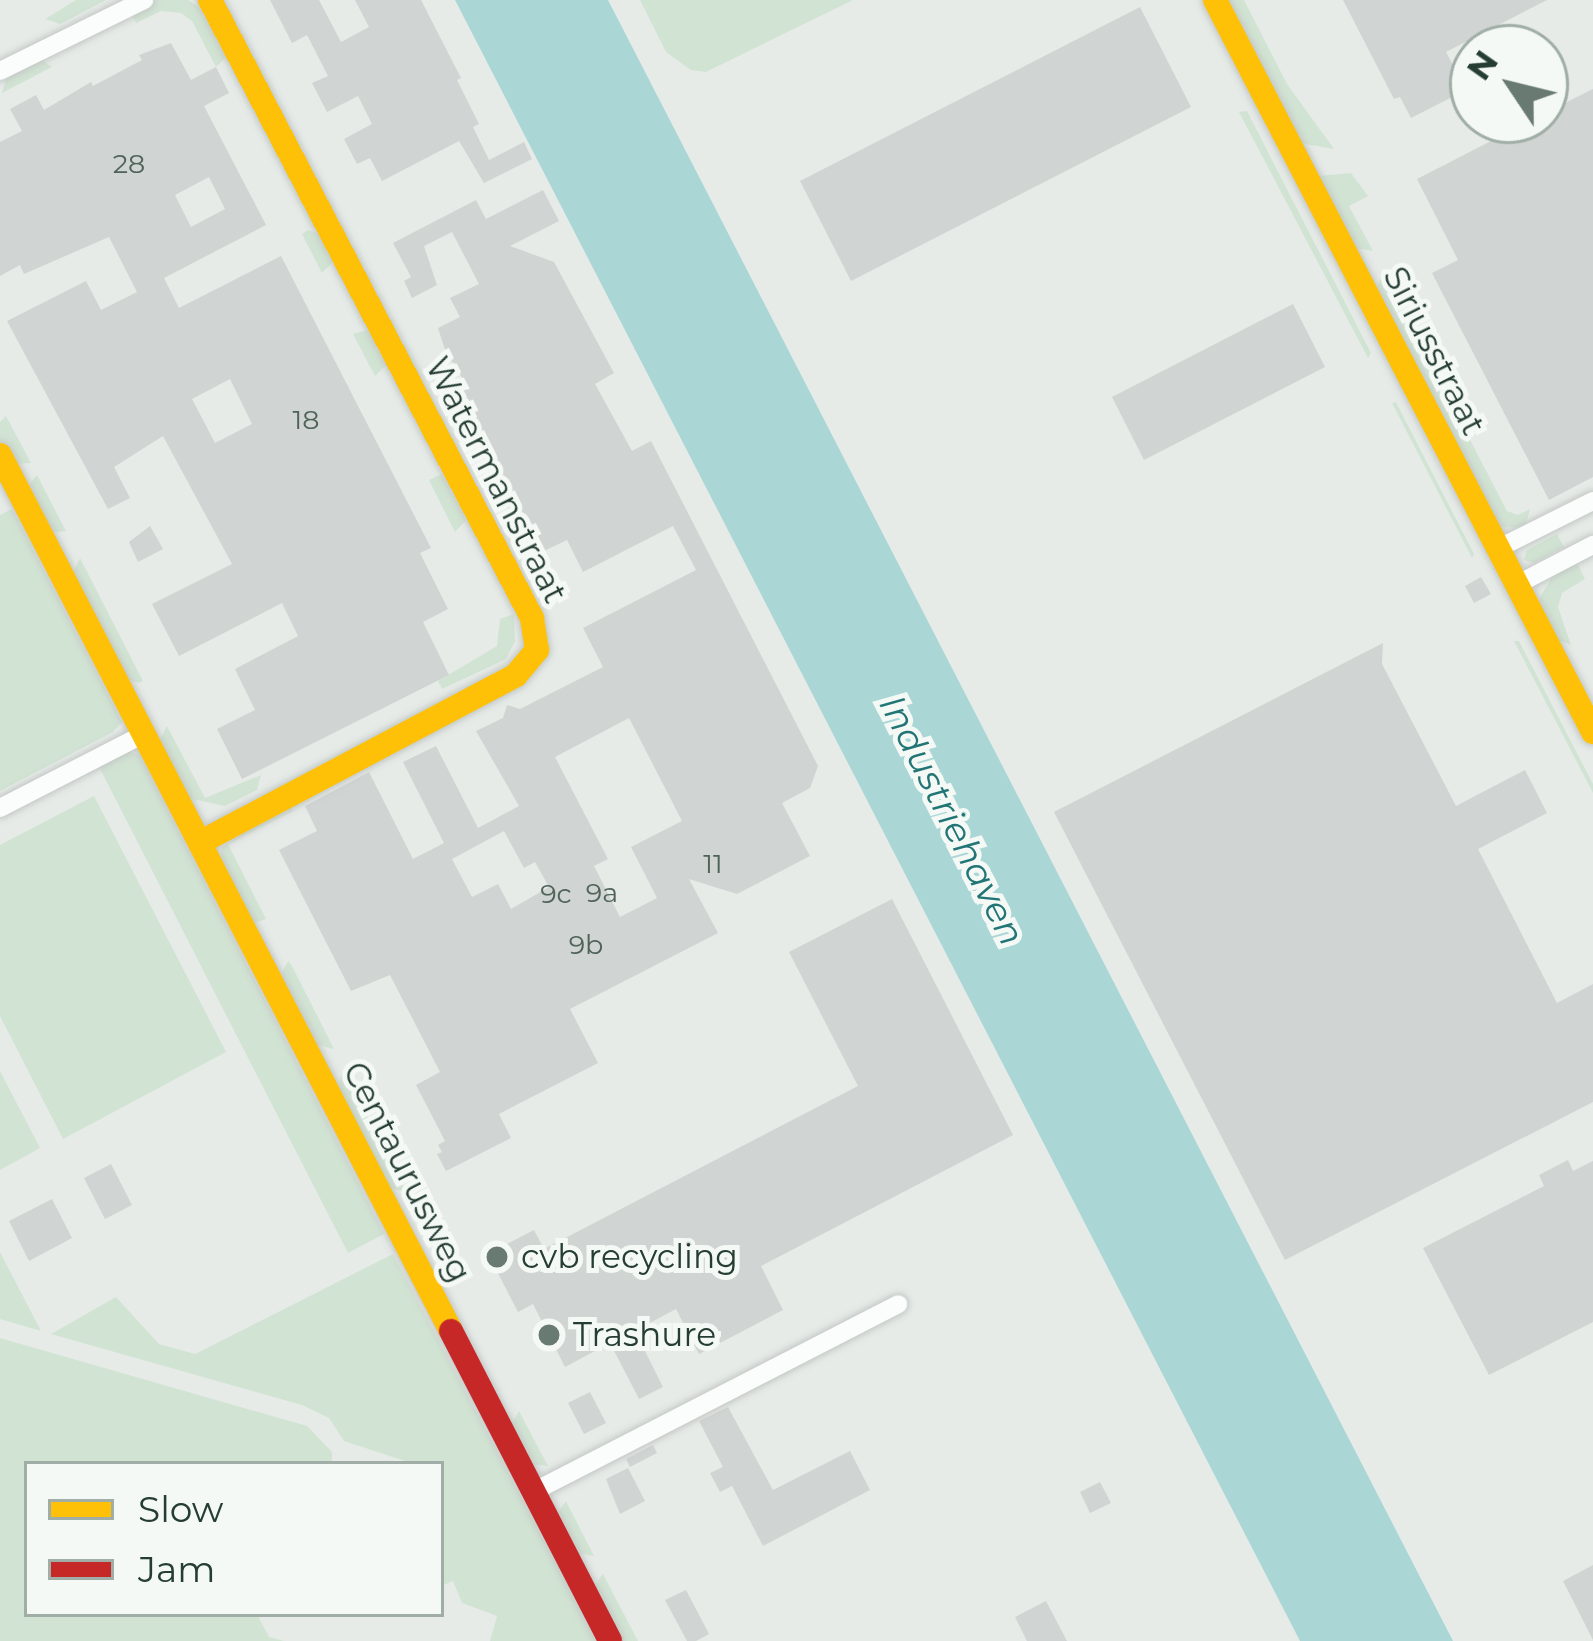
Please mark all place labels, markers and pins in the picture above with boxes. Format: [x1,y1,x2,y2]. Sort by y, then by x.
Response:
place label: cvb recycling [521,1237,738,1277]
marker: cvb recycling [484,1244,510,1270]
place label: Trashure [573,1315,716,1355]
marker: Trashure [536,1322,562,1348]

